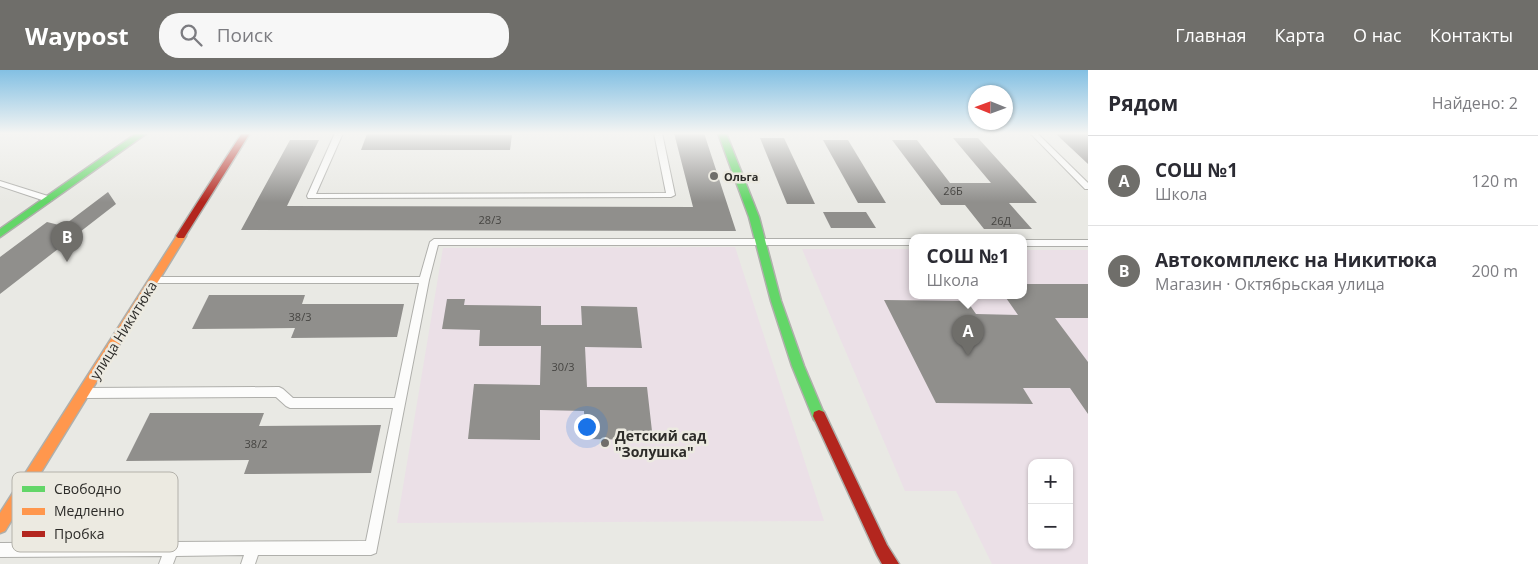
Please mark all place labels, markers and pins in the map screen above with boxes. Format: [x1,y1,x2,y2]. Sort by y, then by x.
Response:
place label: Ольга [724,169,759,184]
marker: Ольга [708,170,720,182]
pin: B [51,221,83,262]
pin: A [952,315,984,356]
place label: Детский сад "Золушка" [615,426,707,461]
marker: Детский сад "Золушка" [599,437,611,449]

